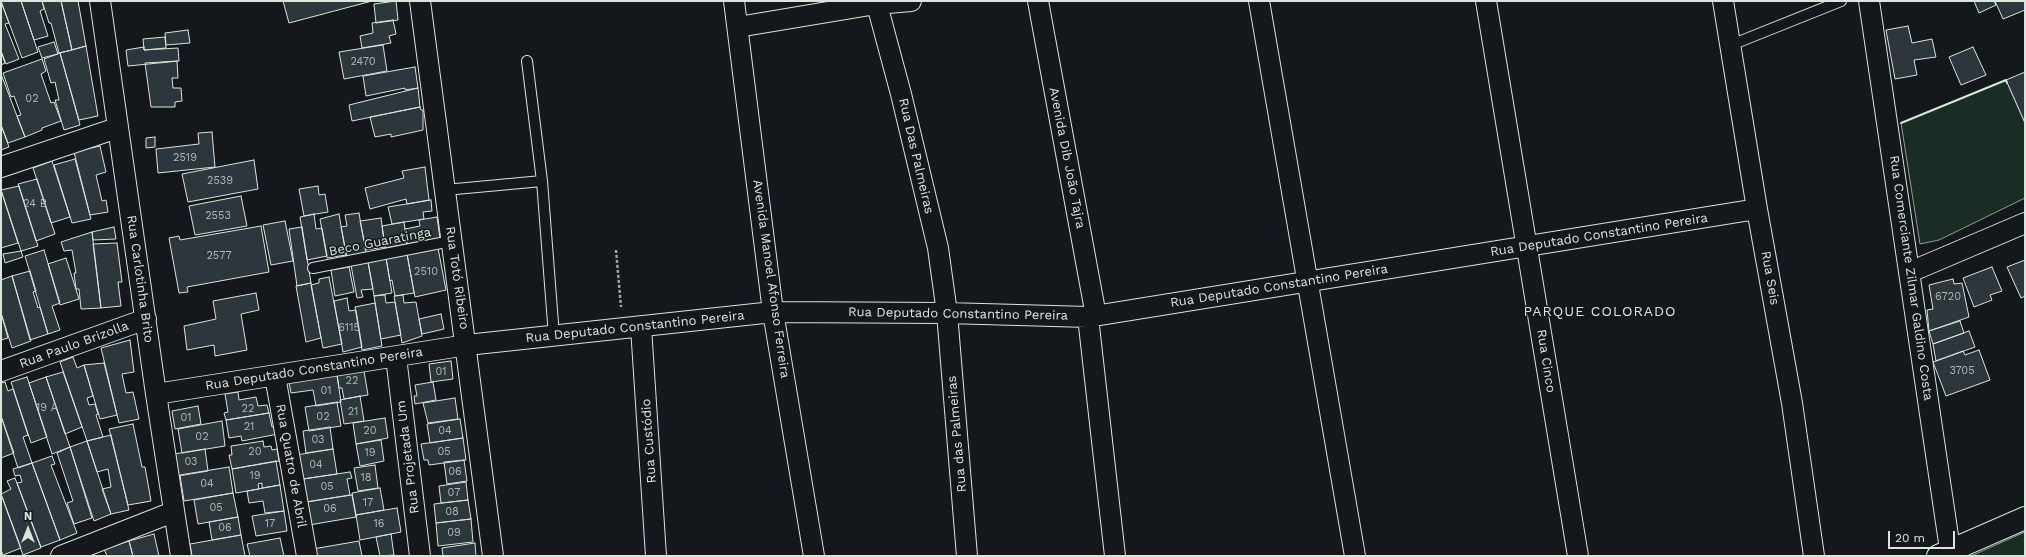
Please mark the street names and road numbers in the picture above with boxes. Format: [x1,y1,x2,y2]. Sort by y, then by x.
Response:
street label: Avenida Dib João Tajra [1046,86,1088,230]
street label: Rua Das Palmeiras [895,97,937,215]
street label: Rua Comerciante Zilmar Galdino Costa [1886,154,1936,402]
street label: Avenida Manoel Afonso Ferreira [749,179,793,379]
street label: Rua Deputado Constantino Pereira [1489,210,1709,260]
street label: Rua Carlotinha Brito [123,214,157,344]
street label: Beco Guaratinga [328,224,432,260]
street label: Rua Totó Ribeiro [442,225,472,331]
street label: Rua Seis [1758,250,1782,306]
street label: Rua Deputado Constantino Pereira [1169,261,1389,311]
street label: Rua Deputado Constantino Pereira [848,304,1068,324]
street label: Rua Deputado Constantino Pereira [525,308,745,346]
street label: Rua Paulo Brizolla [17,318,131,372]
street label: Rua Cinco [1533,328,1559,394]
street label: Rua Deputado Constantino Pereira [204,344,424,394]
street label: Rua das Palmeiras [944,375,970,493]
street label: Rua Custódio [638,398,660,484]
street label: Rua Projetada Um [393,399,423,515]
street label: Rua Quatro de Abril [272,403,310,529]

